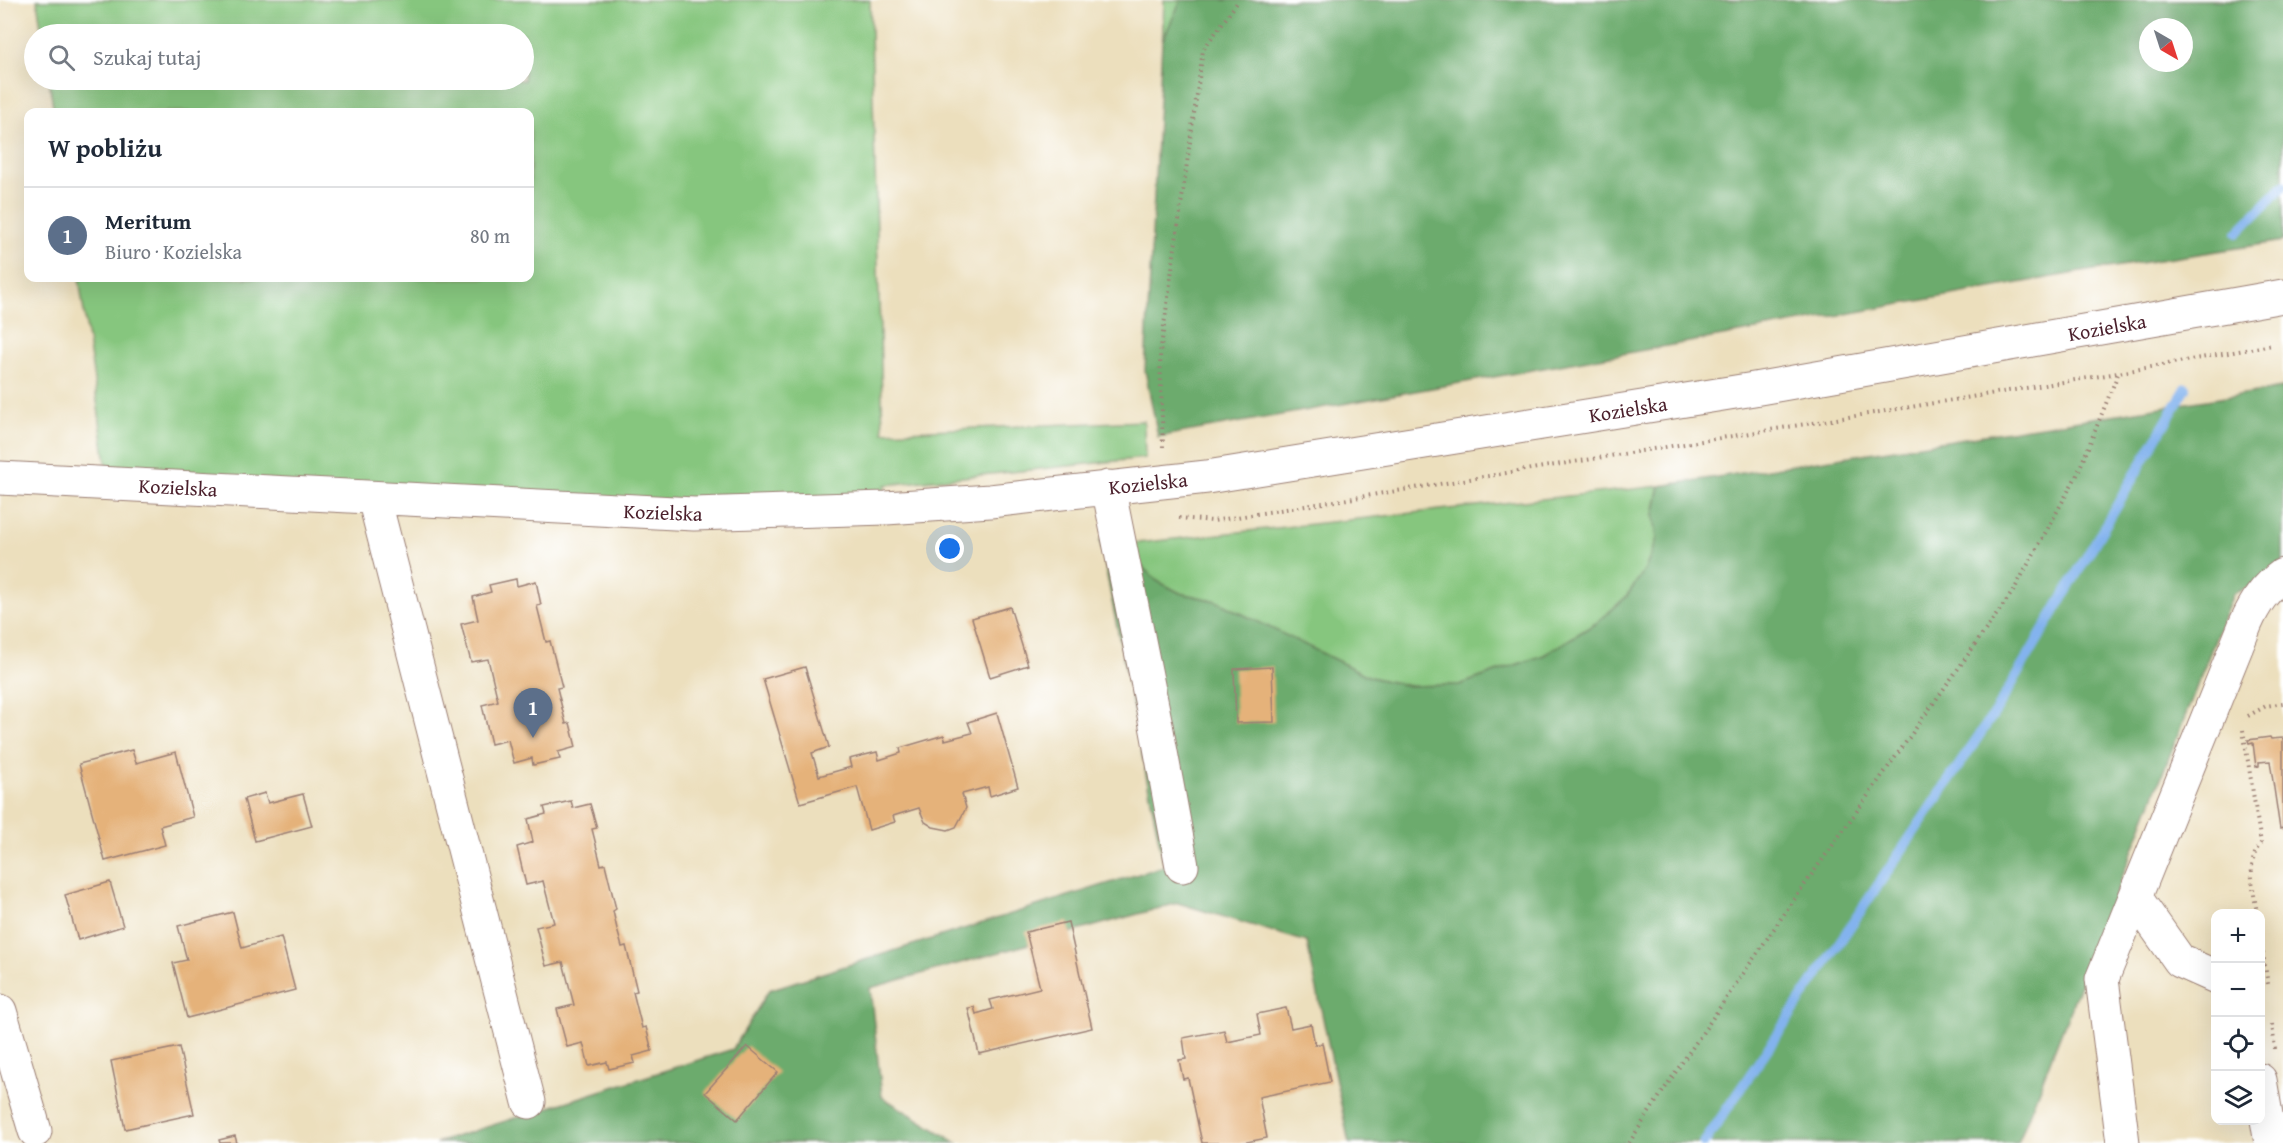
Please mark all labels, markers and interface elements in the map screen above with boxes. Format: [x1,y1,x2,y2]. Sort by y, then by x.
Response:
north arrow [2139,18,2193,72]
search box [24,24,534,90]
icon: search [45,41,78,74]
text: Szukaj tutaj [93,41,201,73]
text: W pobliżu [48,128,162,167]
text: Meritum [105,205,191,237]
text: 1 [62,221,73,250]
text: 80 m [470,221,510,250]
text: Biuro · Kozielska [105,237,242,266]
street label: Kozielska [2066,306,2149,348]
street label: Kozielska [1587,388,1670,429]
street label: Kozielska [1107,464,1189,502]
street label: Kozielska [138,470,219,504]
street label: Kozielska [623,496,703,528]
your location [935,534,964,563]
pin: 1 [514,688,552,738]
map controls [2211,909,2265,1125]
button: + [2211,909,2265,963]
button: − [2211,963,2265,1017]
button: locate [2211,1017,2265,1071]
button: layers [2211,1071,2265,1125]

